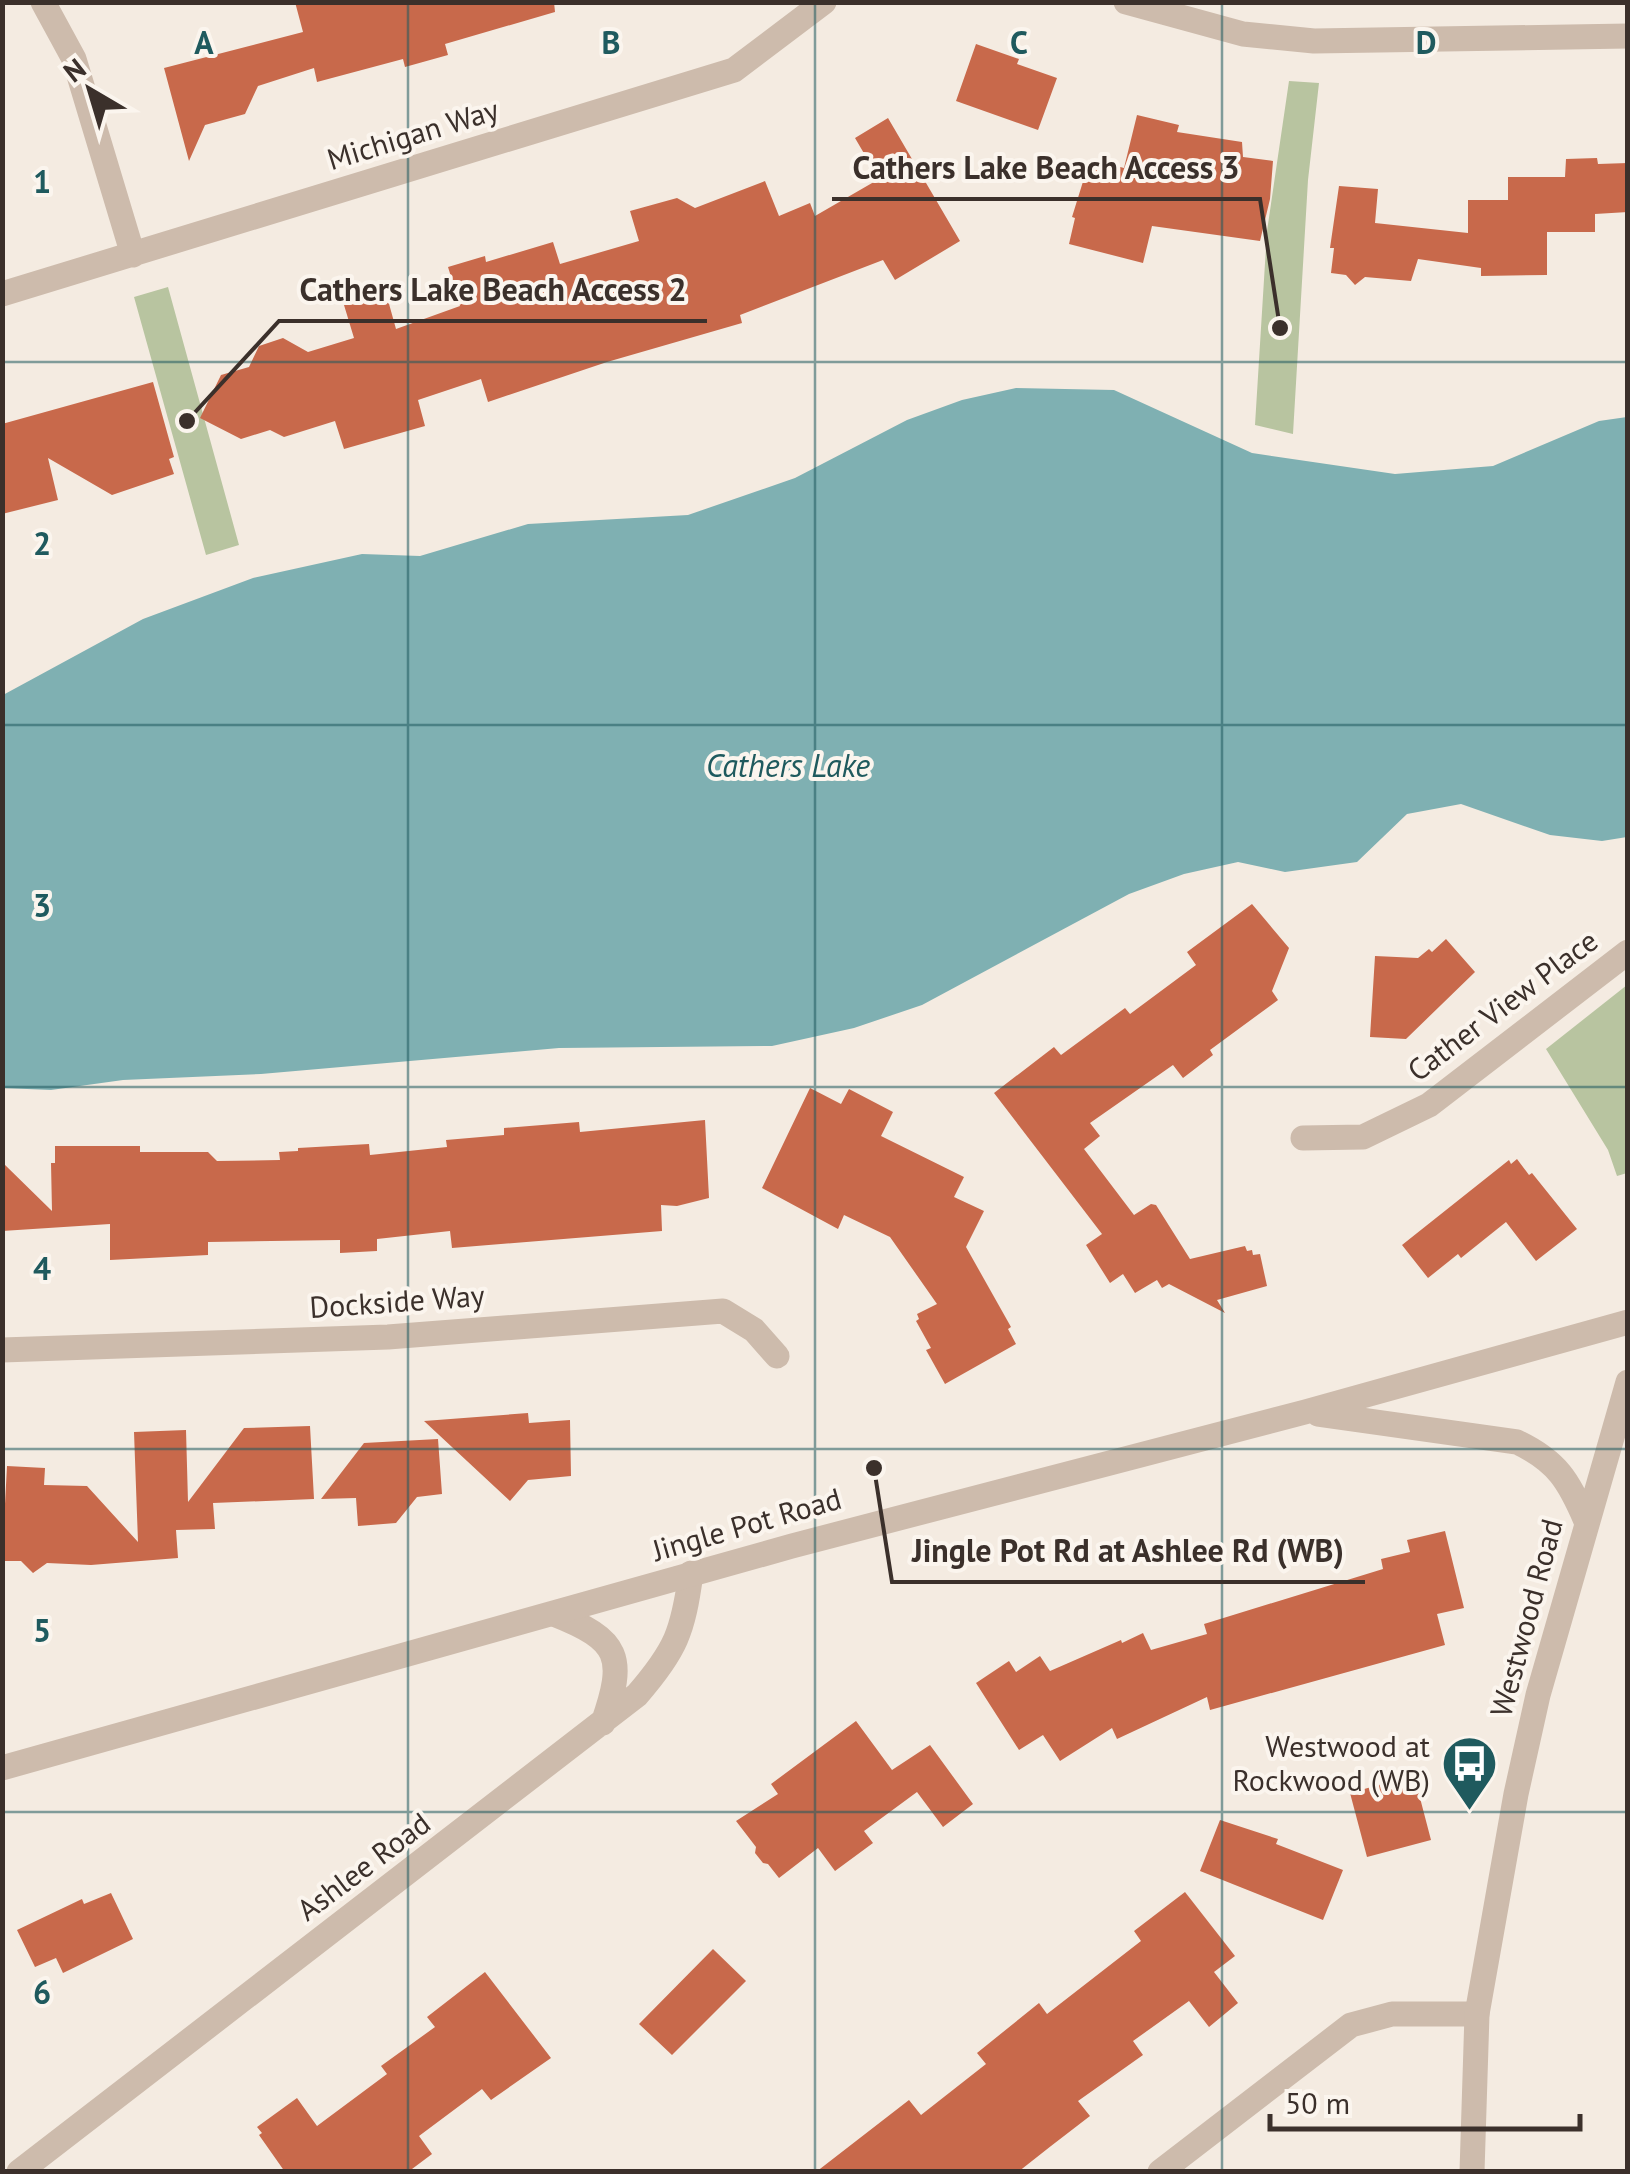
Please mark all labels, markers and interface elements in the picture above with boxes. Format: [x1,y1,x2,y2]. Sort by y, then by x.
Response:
text: A [194,21,214,63]
text: B [602,21,620,63]
text: C [1010,21,1028,63]
text: D [1416,21,1436,63]
north arrow [40,40,140,140]
text: N [56,50,93,90]
street label: Michigan Way [322,89,503,178]
callout: Cathers Lake Beach Access 3 [832,137,1260,199]
text: Cathers Lake Beach Access 3 [852,146,1240,188]
text: 1 [33,160,51,202]
callout: Cathers Lake Beach Access 2 [279,259,707,321]
text: Cathers Lake Beach Access 2 [299,268,687,310]
text: 2 [33,522,51,564]
water label: Cathers Lake [706,744,870,786]
text: 3 [33,884,51,926]
street label: Cather View Place [1399,920,1605,1089]
text: 4 [33,1247,51,1289]
street label: Dockside Way [308,1275,486,1326]
street label: Jingle Pot Road [646,1478,846,1570]
street label: Westwood Road [1480,1514,1571,1721]
callout: Jingle Pot Rd at Ashlee Rd (WB) [892,1520,1365,1582]
text: Jingle Pot Rd at Ashlee Rd (WB) [911,1529,1344,1571]
text: 5 [33,1609,51,1651]
place label: Westwood at Rockwood (WB) [1232,1726,1430,1799]
bus stop icon: Westwood at Rockwood (WB) [1439,1734,1499,1813]
street label: Ashlee Road [289,1803,438,1929]
text: 6 [33,1971,51,2013]
scale bar [1270,2069,1580,2131]
text: 50 m [1285,2083,1350,2122]

